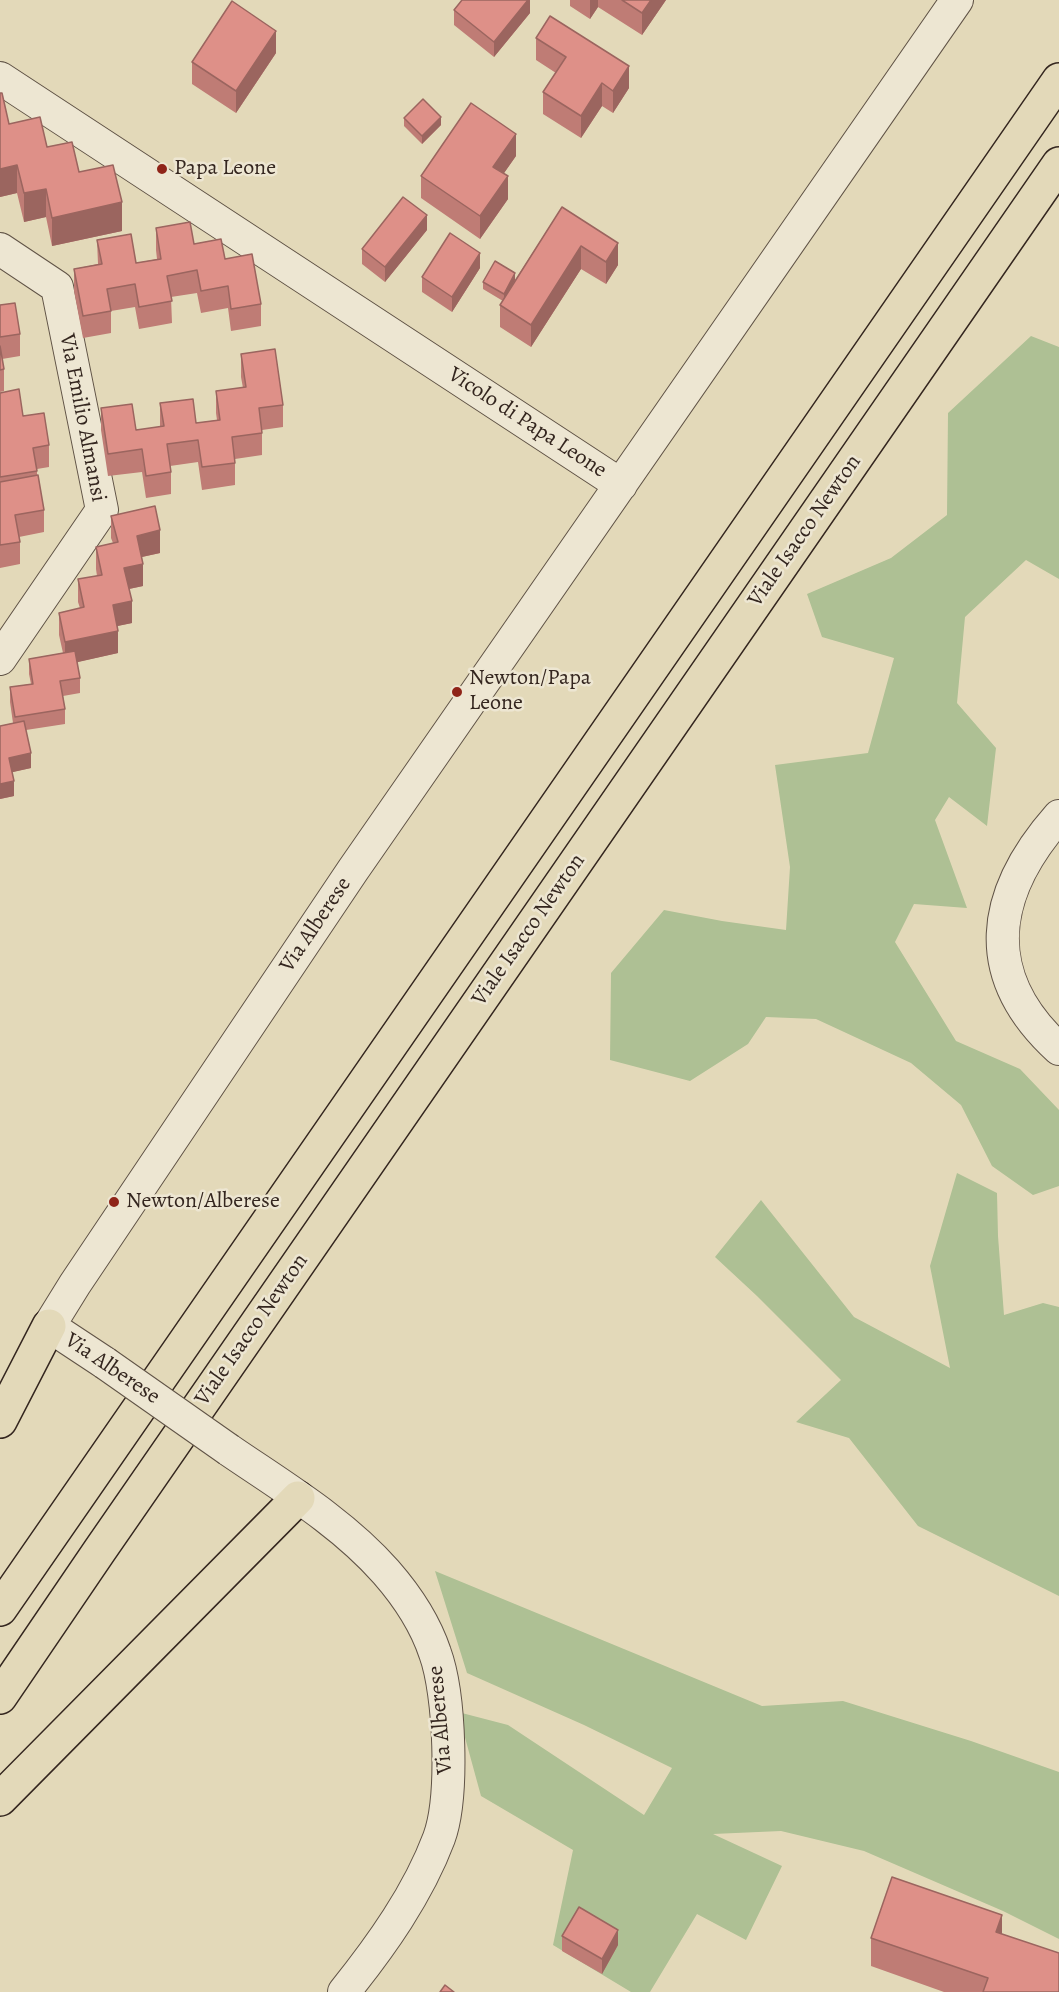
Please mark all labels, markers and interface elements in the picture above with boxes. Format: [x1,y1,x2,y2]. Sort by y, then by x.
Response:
place label: Papa Leone [174,156,276,182]
marker: Papa Leone [155,162,169,176]
street label: Via Emilio Almansi [53,332,111,504]
street label: Vicolo di Papa Leone [443,362,611,484]
street label: Viale Isacco Newton [743,450,867,612]
place label: Newton/Papa Leone [469,666,591,718]
marker: Newton/Papa Leone [450,685,464,699]
street label: Viale Isacco Newton [467,849,591,1011]
street label: Via Alberese [275,872,357,978]
place label: Newton/Alberese [126,1189,280,1215]
marker: Newton/Alberese [107,1195,121,1209]
street label: Viale Isacco Newton [190,1249,314,1411]
street label: Via Alberese [59,1328,165,1410]
street label: Via Alberese [423,1665,459,1775]

